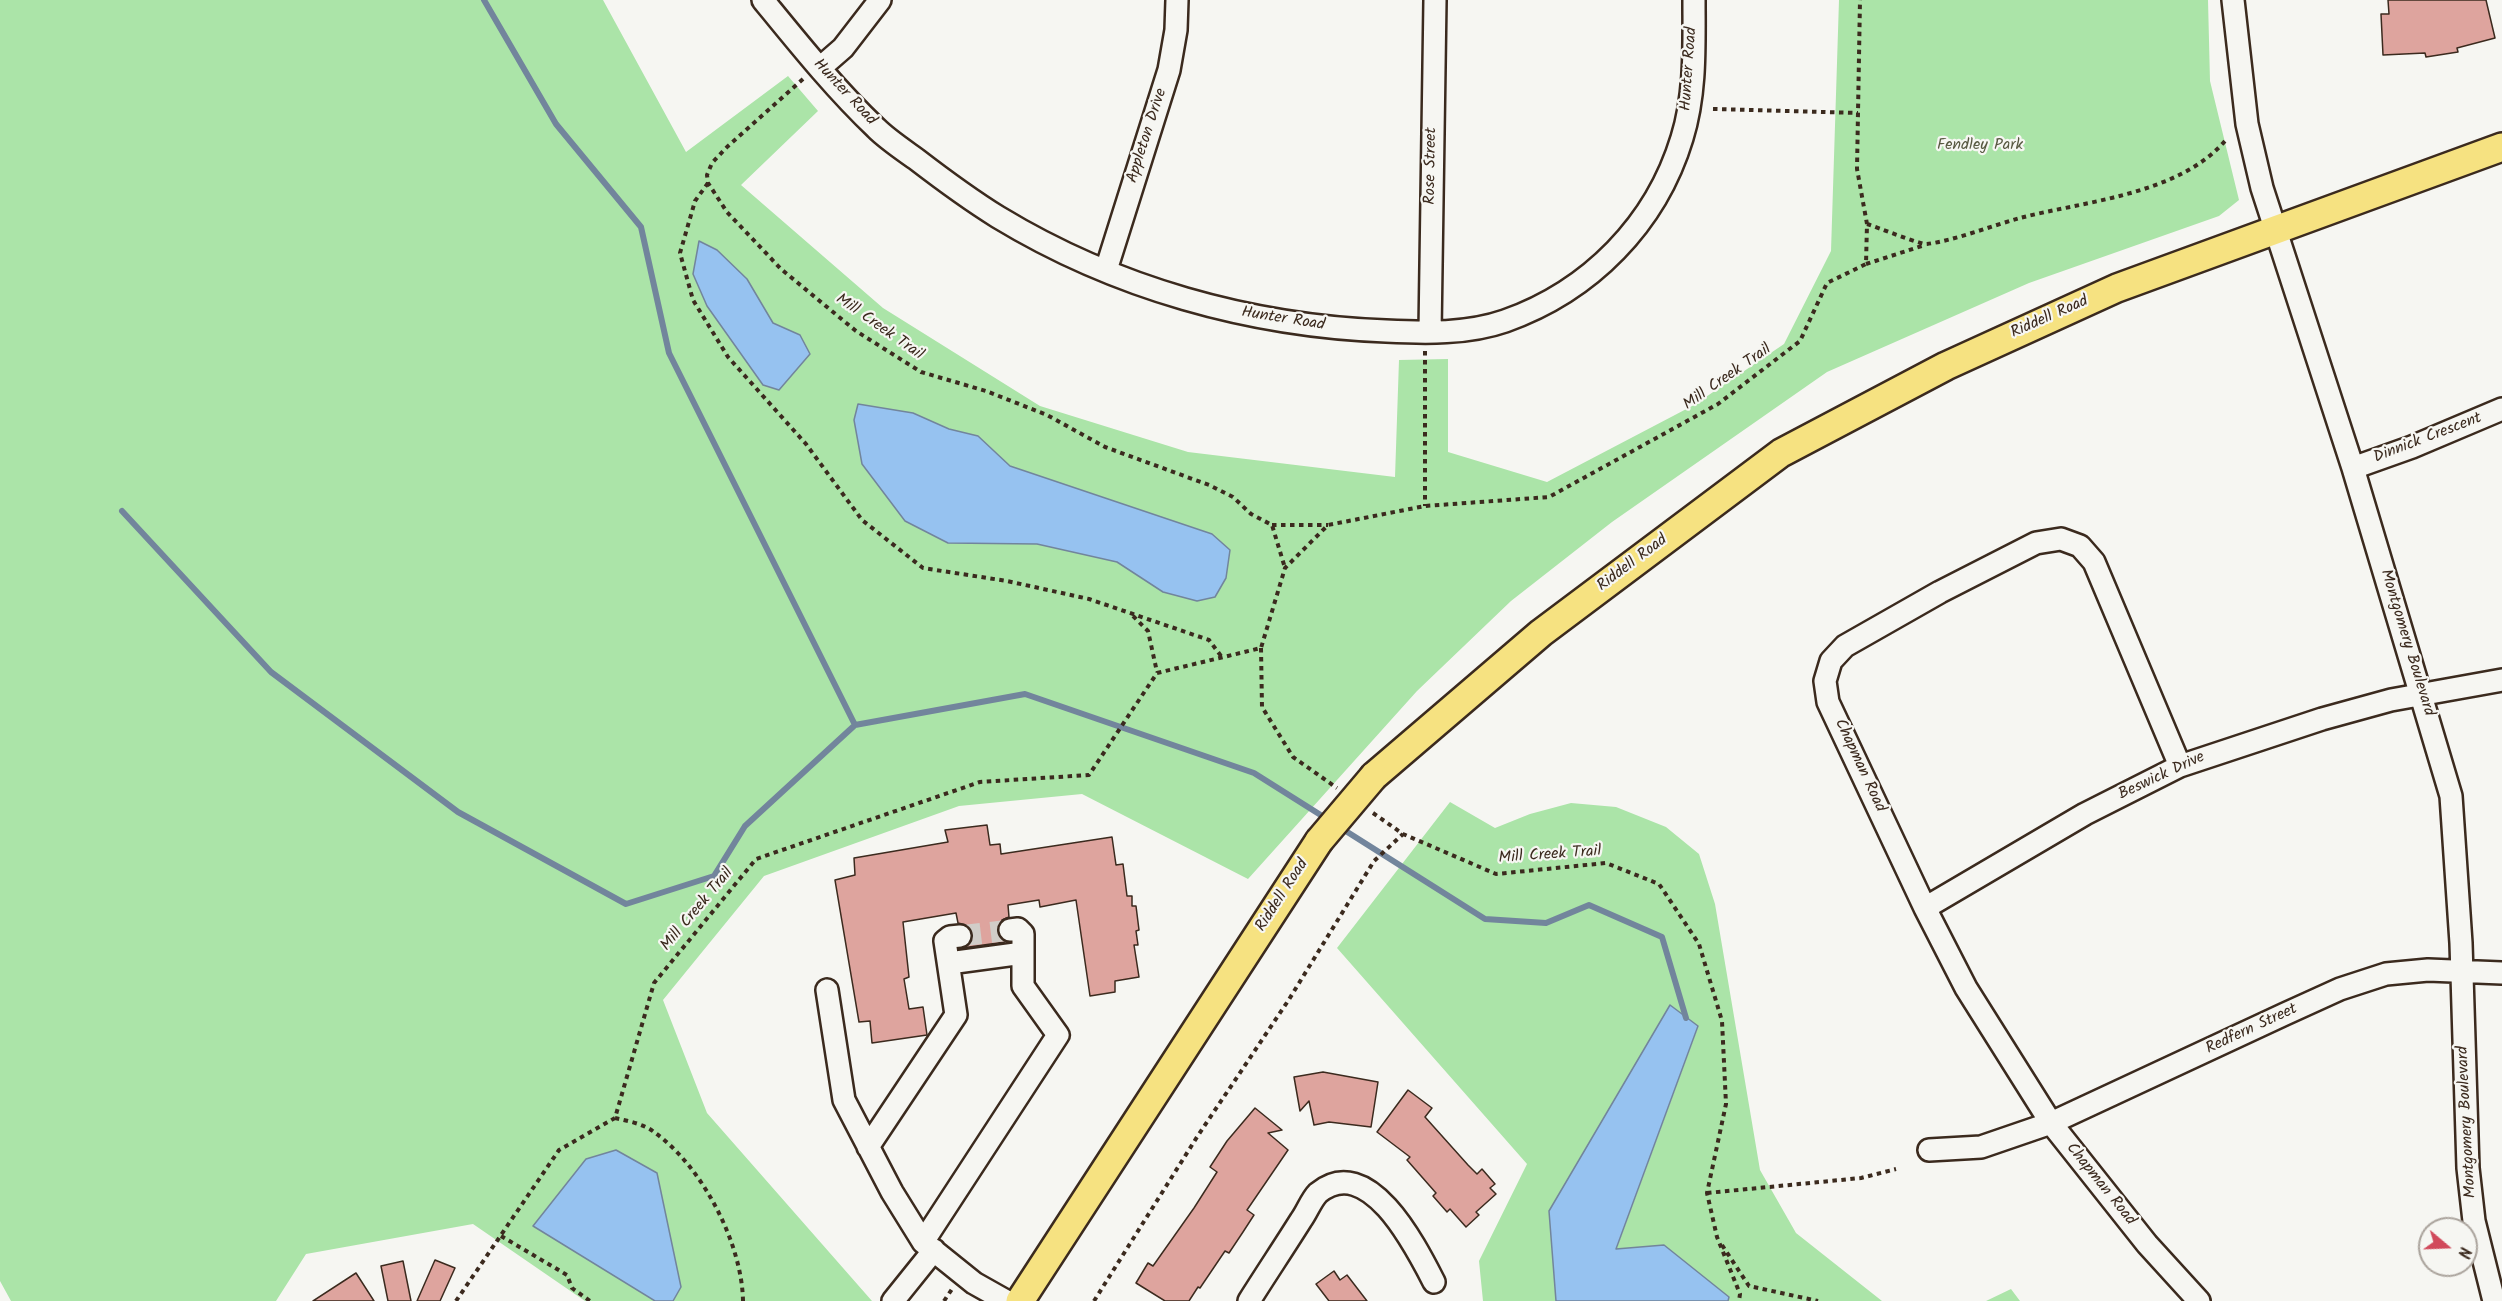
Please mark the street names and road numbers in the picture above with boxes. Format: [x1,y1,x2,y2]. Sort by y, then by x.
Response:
street label: Hunter Road [1677,26,1703,112]
street label: Hunter Road [808,56,880,130]
street label: Appleton Drive [1124,86,1172,186]
street label: Rose Street [1422,127,1442,205]
street label: Mill Creek Trail [831,291,927,365]
street label: Riddell Road [2008,292,2092,344]
street label: Hunter Road [1240,304,1326,336]
street label: Mill Creek Trail [1680,341,1776,415]
street label: Dinnick Crescent [2371,410,2485,468]
street label: Riddell Road [1594,531,1672,597]
street label: Montgomery Boulevard [2375,567,2437,719]
street label: Chapman Road [1829,716,1889,816]
street label: Beswick Drive [2116,749,2208,805]
street label: Mill Creek Trail [1498,843,1602,869]
street label: Riddell Road [1252,856,1314,936]
street label: Mill Creek Trail [658,864,738,956]
street label: Redfern Street [2203,1000,2301,1060]
street label: Montgomery Boulevard [2454,1045,2482,1199]
street label: Chapman Road [2061,1140,2139,1230]

